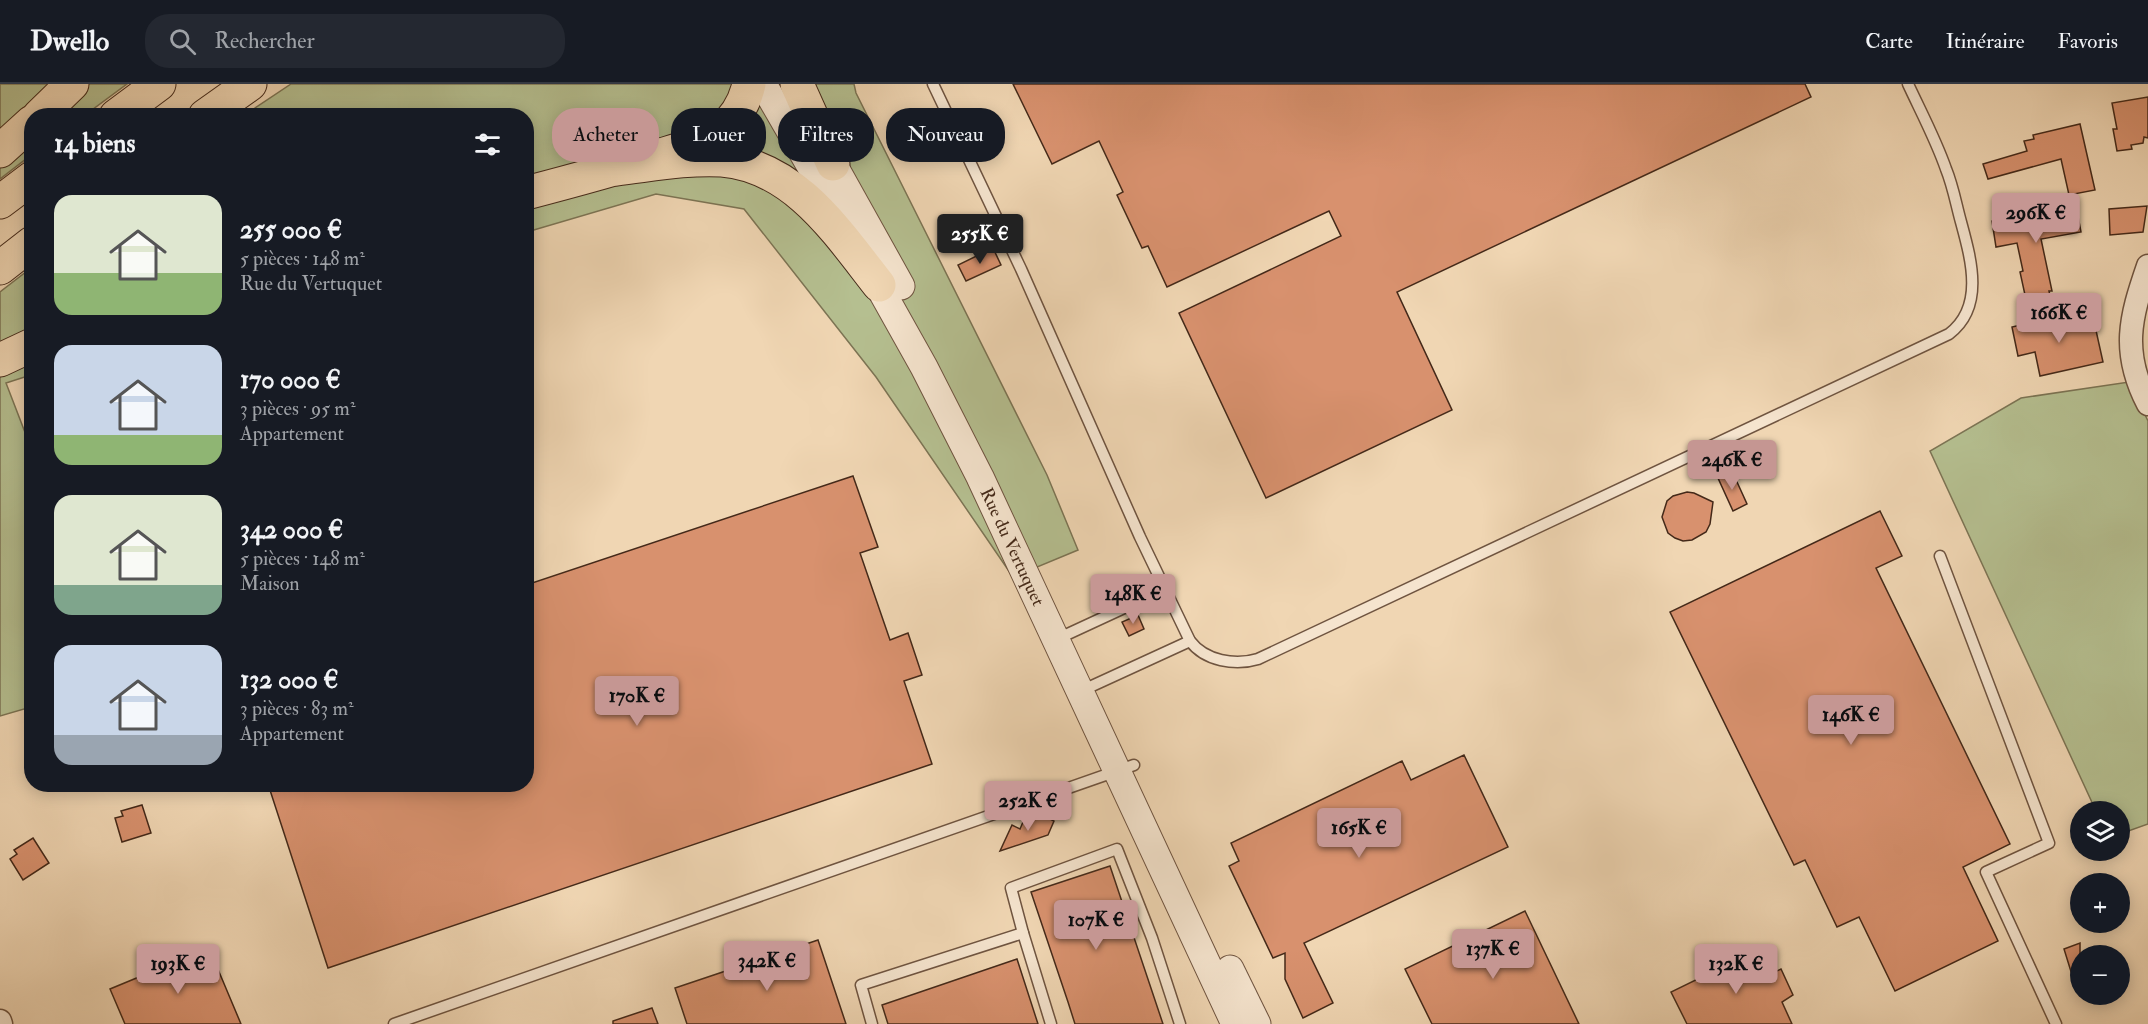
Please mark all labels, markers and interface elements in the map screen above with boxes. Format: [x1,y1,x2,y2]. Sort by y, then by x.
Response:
search box [145,14,565,68]
text: Dwello [30,24,109,59]
icon: search [166,25,199,58]
text: Rechercher [214,27,315,55]
text: Carte [1865,28,1913,55]
text: Itinéraire [1946,28,2024,55]
text: Favoris [2057,28,2118,55]
chip: Acheter [552,108,659,162]
chip: Louer [671,108,766,162]
chip: Filtres [778,108,874,162]
chip: Nouveau [886,108,1005,162]
text: 14 biens [54,128,135,160]
icon: filters [471,128,504,161]
pin: 296K € [1987,193,2085,244]
text: 296K € [2006,200,2066,225]
text: 255 000 € [240,214,342,246]
pin: 255K € [931,214,1029,265]
icon: home [102,219,174,291]
text: 255K € [951,221,1009,246]
text: 5 pièces · 148 m² [240,246,365,271]
text: Rue du Vertuquet [240,271,382,296]
pin: 166K € [2010,293,2108,344]
text: 166K € [2030,300,2088,325]
text: 170 000 € [240,364,341,396]
icon: home [102,369,174,441]
text: 3 pièces · 95 m² [240,396,356,421]
text: Appartement [240,421,344,446]
pin: 246K € [1683,440,1781,491]
text: 246K € [1702,447,1762,472]
street label: Rue du Vertuquet [975,484,1050,610]
text: 342 000 € [240,514,343,546]
icon: home [102,519,174,591]
text: 5 pièces · 148 m² [240,546,365,571]
text: Maison [240,571,300,596]
pin: 148K € [1084,574,1182,625]
text: 148K € [1104,581,1162,606]
text: 132 000 € [240,664,339,696]
icon: home [102,669,174,741]
pin: 170K € [588,676,686,727]
text: 170K € [609,683,665,708]
pin: 146K € [1802,695,1900,746]
text: 3 pièces · 83 m² [240,696,354,721]
text: 146K € [1822,702,1880,727]
text: Appartement [240,721,344,746]
pin: 252K € [979,781,1077,832]
text: 252K € [999,788,1057,813]
map controls [2070,801,2130,1005]
button: layers [2070,801,2130,861]
pin: 165K € [1310,808,1408,859]
text: 165K € [1331,815,1387,840]
button: + [2070,873,2130,933]
pin: 107K € [1047,900,1145,951]
text: 107K € [1068,907,1124,932]
pin: 137K € [1444,929,1542,980]
text: 137K € [1466,936,1520,961]
pin: 342K € [718,941,816,992]
pin: 193K € [129,944,227,995]
pin: 132K € [1687,944,1785,995]
button: − [2070,945,2130,1005]
text: 342K € [738,948,796,973]
text: 193K € [151,951,205,976]
text: 132K € [1709,951,1763,976]

